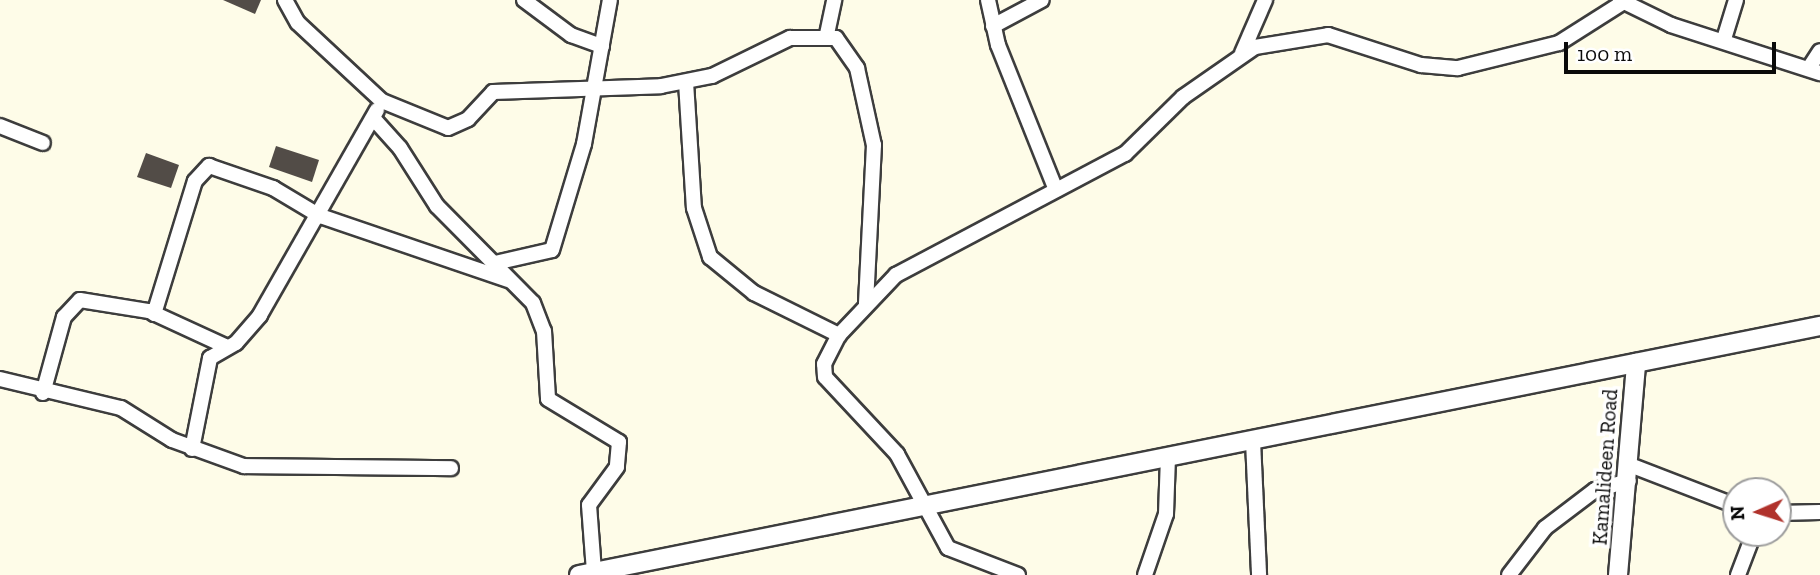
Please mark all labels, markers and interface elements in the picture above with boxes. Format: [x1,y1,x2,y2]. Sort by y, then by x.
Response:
scale bar [1568,28,1780,72]
text: 100 m [1577,41,1632,66]
street label: Kamalideen Road [1587,388,1623,546]
north arrow [1722,477,1792,547]
text: N [1726,505,1749,521]

